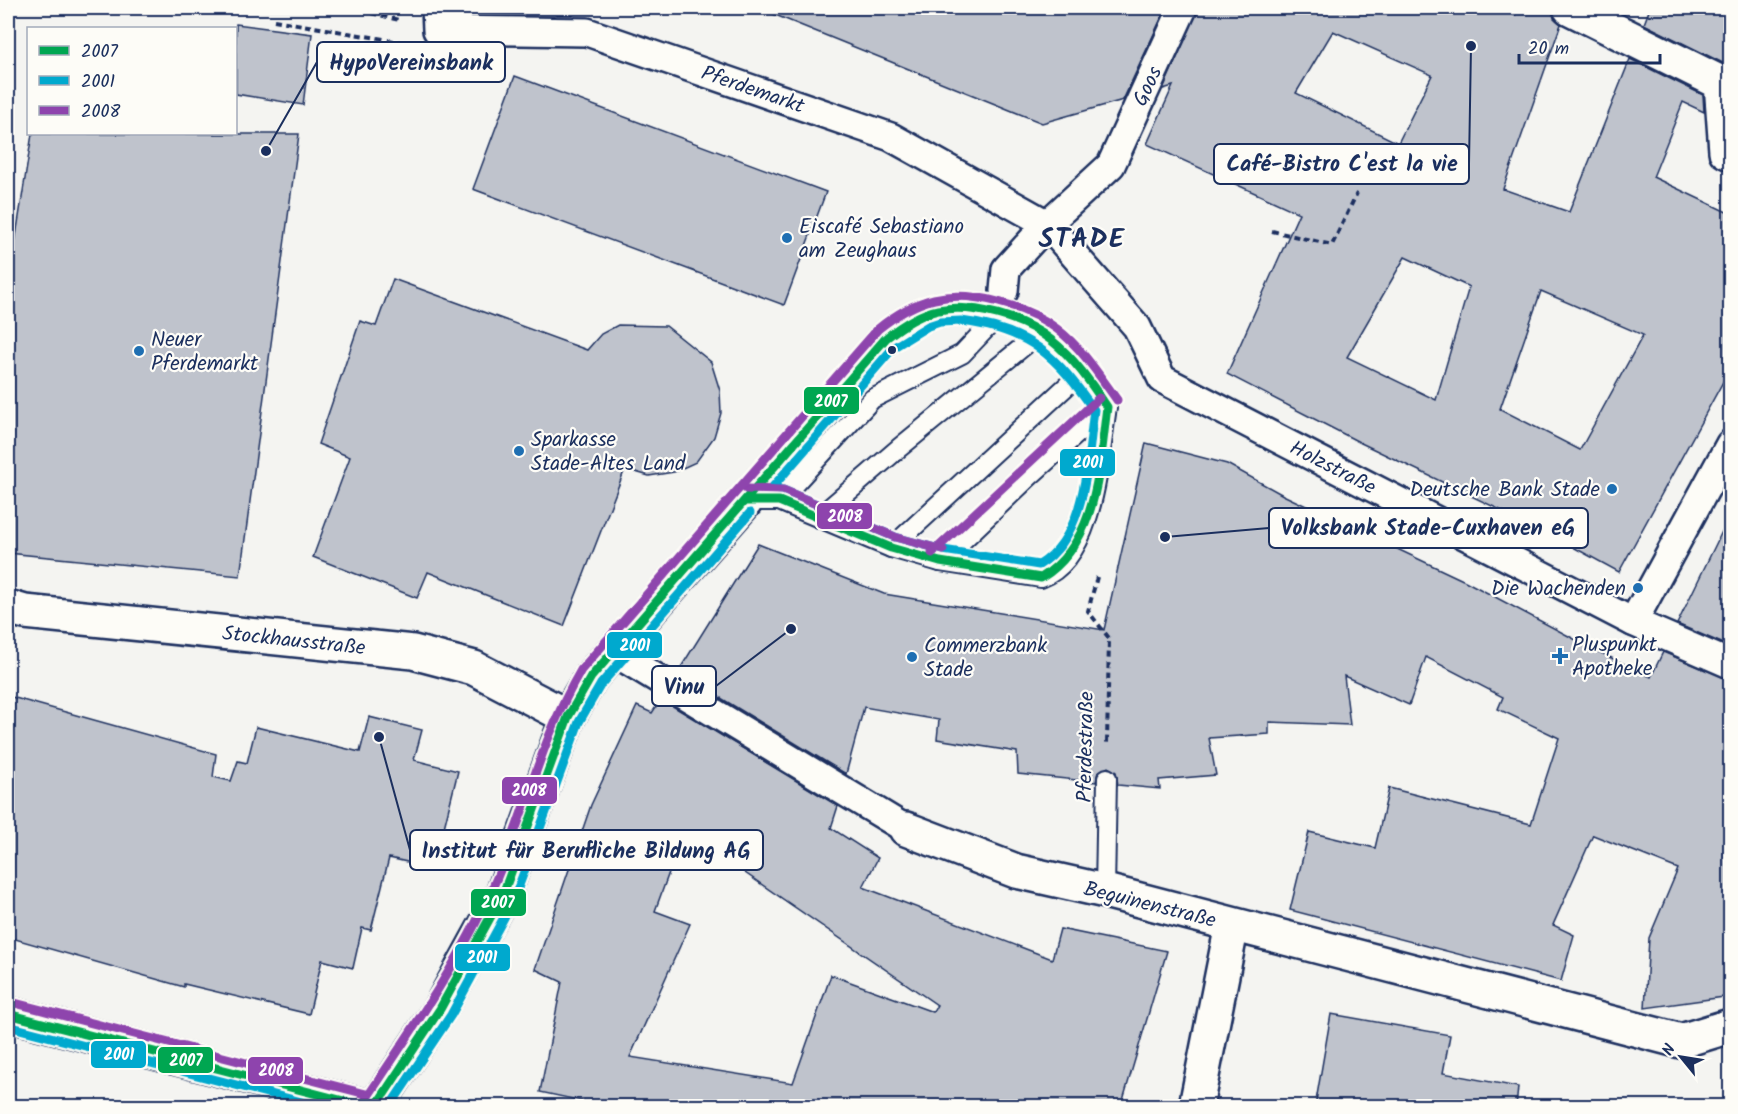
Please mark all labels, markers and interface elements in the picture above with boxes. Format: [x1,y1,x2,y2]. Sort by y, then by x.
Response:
legend [27,27,237,135]
scale bar [1519,27,1660,65]
text: 20 m [1528,35,1569,64]
text: 2007 [81,38,118,67]
callout: HypoVereinsbank [317,42,505,82]
text: HypoVereinsbank [329,47,494,82]
street label: Pferdemarkt [696,57,809,124]
street label: Goos [1125,61,1172,112]
text: 2001 [81,68,115,97]
text: 2008 [81,98,120,127]
callout: Café-Bistro C'est la vie [1214,144,1469,184]
text: Café-Bistro C'est la vie [1226,148,1458,183]
place label: Eiscafé Sebastiano am Zeughaus [799,211,964,268]
district label: STADE [1039,218,1125,261]
marker: Eiscafé Sebastiano am Zeughaus [780,231,794,245]
place label: Neuer Pferdemarkt [151,324,259,381]
marker: Neuer Pferdemarkt [132,344,146,358]
unlabelled marker [886,344,898,356]
line badge: 2007 [803,386,860,415]
text: 2007 [814,390,848,415]
place label: Sparkasse Stade-Altes Land [531,424,686,481]
street label: Holzstraße [1283,432,1382,505]
marker: Sparkasse Stade-Altes Land [512,444,526,458]
line badge: 2001 [1059,448,1116,477]
text: 2001 [1073,451,1103,476]
place label: Deutsche Bank Stade [1410,474,1601,507]
marker: Deutsche Bank Stade [1605,482,1619,496]
line badge: 2008 [816,502,873,530]
text: 2008 [827,505,863,530]
callout: Volksbank Stade-Cuxhaven eG [1269,508,1588,548]
text: Volksbank Stade-Cuxhaven eG [1281,512,1575,547]
place label: Die Wachenden [1491,573,1626,606]
marker: Die Wachenden [1631,581,1645,595]
street label: Stockhausstraße [221,618,368,665]
place label: Pluspunkt Apotheke [1572,629,1658,686]
place label: Commerzbank Stade [924,630,1047,687]
line badge: 2001 [606,631,663,659]
text: 2001 [620,634,650,659]
marker: Pluspunkt Apotheke [1553,649,1567,663]
marker: Commerzbank Stade [905,650,919,664]
callout: Vinu [652,666,716,706]
text: Vinu [664,671,704,706]
street label: Pferdestraße [1069,691,1104,803]
line badge: 2008 [501,776,558,805]
text: 2008 [511,779,547,804]
callout: Institut für Berufliche Bildung AG [410,830,763,870]
text: Institut für Berufliche Bildung AG [421,835,751,870]
street label: Beguinenstraße [1080,873,1220,938]
line badge: 2007 [470,888,527,917]
text: 2007 [481,891,515,916]
line badge: 2001 [454,943,511,972]
text: 2001 [467,946,497,971]
north arrow [1651,1027,1711,1087]
line badge: 2001 [90,1040,147,1069]
text: N [1656,1040,1683,1061]
text: 2001 [104,1043,134,1068]
line badge: 2007 [157,1046,214,1074]
text: 2007 [169,1049,203,1074]
line badge: 2008 [247,1056,304,1085]
text: 2008 [258,1059,294,1084]

